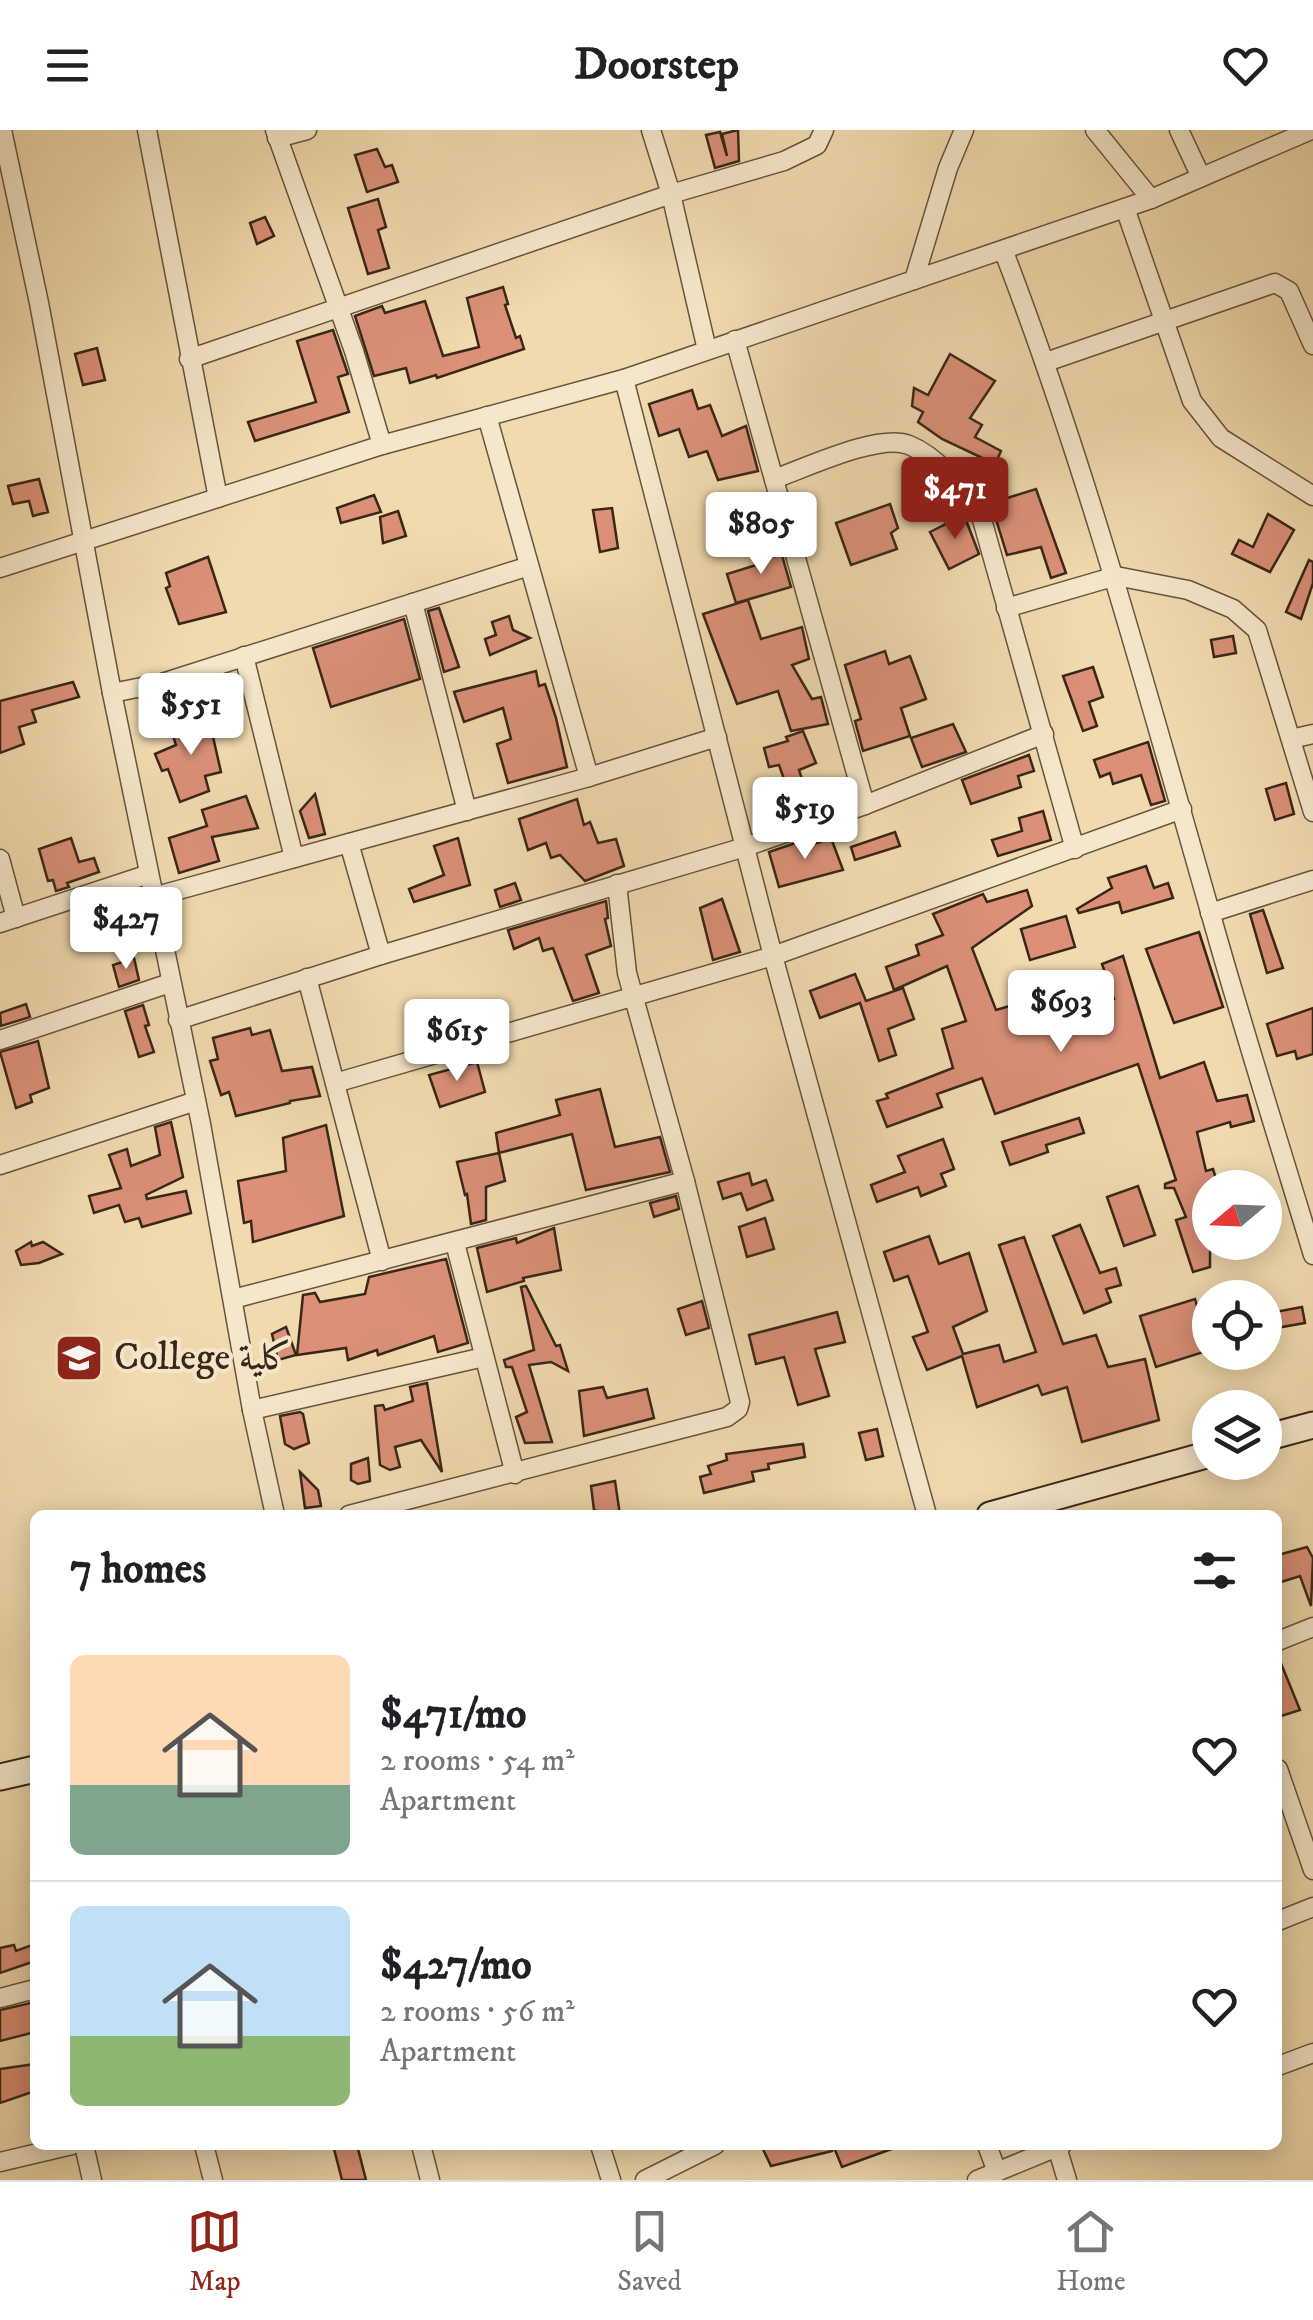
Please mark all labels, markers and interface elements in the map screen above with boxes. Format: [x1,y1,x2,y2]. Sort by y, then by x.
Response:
text: Doorstep [574,37,739,93]
icon: menu [40,38,95,93]
icon: heart [1218,38,1273,93]
pin: $471 [896,457,1014,542]
text: $471 [923,469,987,509]
pin: $805 [702,492,820,577]
text: $805 [728,504,794,544]
pin: $551 [132,673,250,758]
text: $551 [160,685,222,725]
pin: $519 [746,777,864,862]
text: $519 [775,789,835,829]
pin: $427 [67,887,185,972]
text: $427 [92,899,160,939]
pin: $693 [1002,970,1120,1055]
text: $693 [1030,982,1092,1022]
pin: $615 [398,999,516,1084]
text: $615 [426,1011,488,1051]
north arrow [1192,1170,1282,1260]
map controls [1192,1170,1282,1480]
button: locate [1192,1280,1282,1370]
school or university icon: College كلية [53,1332,105,1384]
place label: College كلية [114,1334,292,1382]
button: layers [1192,1390,1282,1480]
icon: filters [1187,1543,1242,1598]
text: 7 homes [70,1544,206,1596]
text: $471/mo [380,1689,527,1741]
icon: home [150,1695,270,1815]
icon: heart [1187,1728,1242,1783]
text: 2 rooms · 54 m² [380,1741,575,1781]
text: Apartment [380,1781,516,1821]
text: $427/mo [380,1940,532,1992]
icon: home [150,1946,270,2066]
icon: heart [1187,1979,1242,2034]
text: 2 rooms · 56 m² [380,1992,575,2032]
text: Apartment [380,2032,516,2072]
tab: Map [187,2204,242,2299]
tab: Saved [617,2204,682,2299]
tab: Home [1056,2204,1126,2299]

